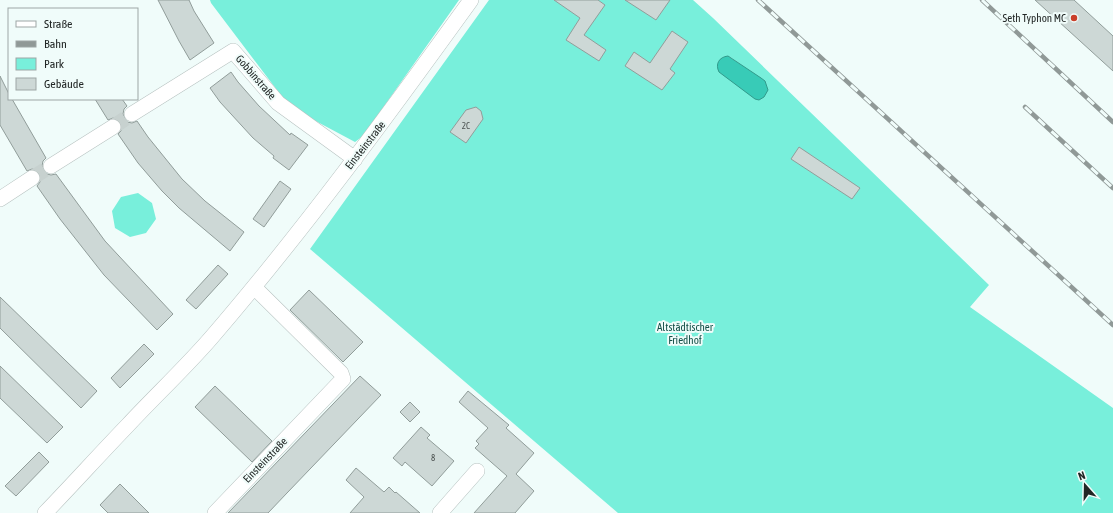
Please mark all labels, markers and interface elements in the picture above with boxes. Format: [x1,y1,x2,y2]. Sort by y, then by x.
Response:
legend [8,8,138,100]
place label: Seth Typhon MC [1003,12,1066,24]
marker: Seth Typhon MC [1069,13,1079,23]
text: Straße [44,17,72,31]
text: Bahn [44,37,67,51]
street label: Gobbinstraße [234,52,278,102]
text: Park [44,57,65,71]
text: Gebäude [44,77,84,91]
street label: Einsteinstraße [343,119,387,171]
house number: 2C [462,121,470,131]
park label: Altstädtischer Friedhof [657,321,714,346]
street label: Einsteinstraße [241,435,289,485]
house number: 8 [431,453,435,463]
north arrow [1065,465,1105,505]
text: N [1076,469,1087,482]

